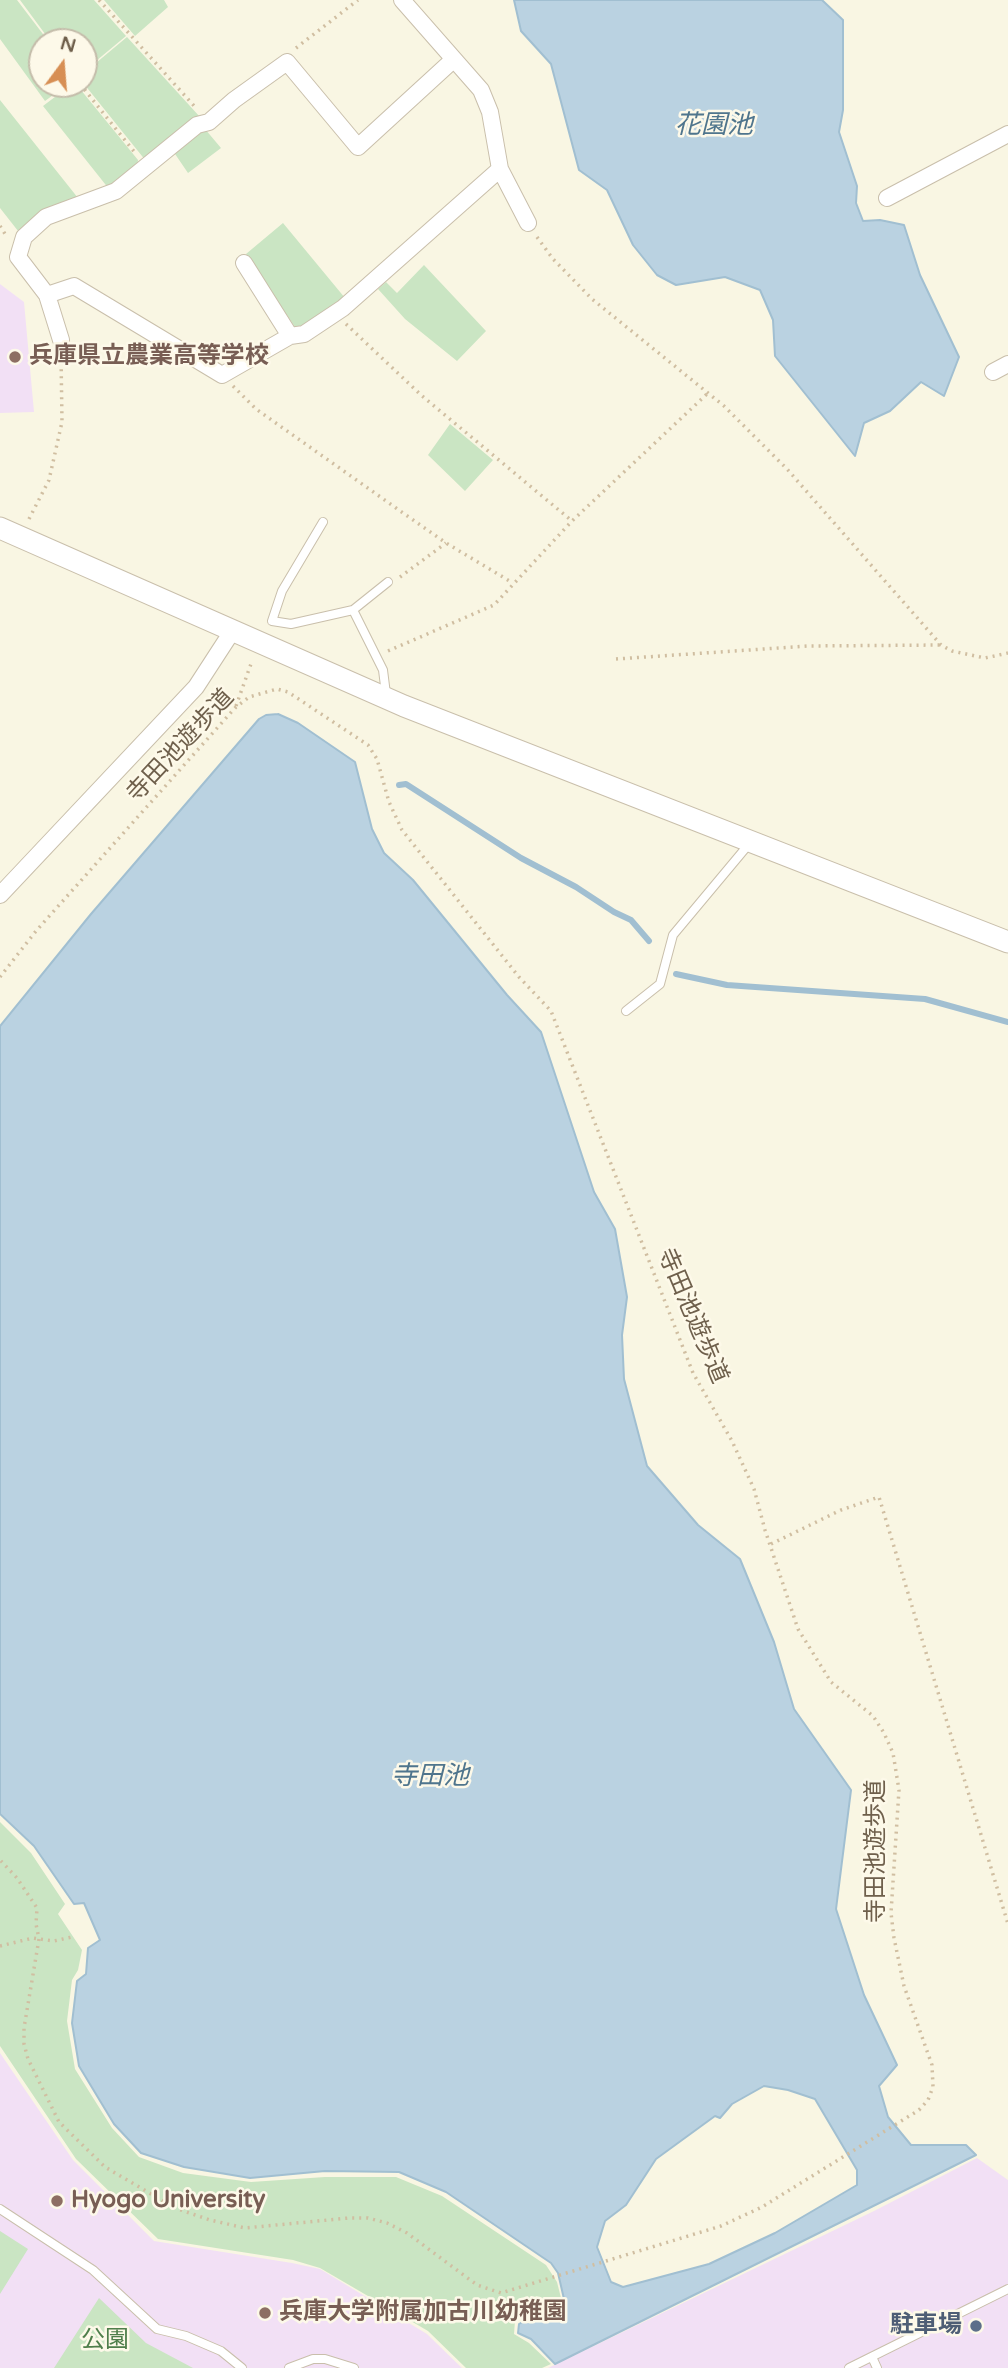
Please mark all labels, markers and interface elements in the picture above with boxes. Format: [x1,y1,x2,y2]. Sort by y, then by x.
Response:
north arrow [28,28,98,98]
text: N [58,32,79,57]
water label: 花園池 [675,110,753,142]
place label: 兵庫県立農業高等学校 [29,343,269,371]
marker: 兵庫県立農業高等学校 [7,349,23,365]
street label: 寺田池遊歩道 [121,684,241,808]
street label: 寺田池遊歩道 [651,1244,733,1388]
water label: 寺田池 [391,1761,469,1793]
street label: 寺田池遊歩道 [863,1779,891,1923]
place label: Hyogo University [71,2187,265,2215]
marker: Hyogo University [49,2193,65,2209]
place label: 兵庫大学附属加古川幼稚園 [279,2299,567,2327]
marker: 兵庫大学附属加古川幼稚園 [257,2305,273,2321]
place label: 駐車場 [890,2312,962,2340]
marker: 駐車場 [968,2318,984,2334]
park label: 公園 [81,2327,129,2355]

